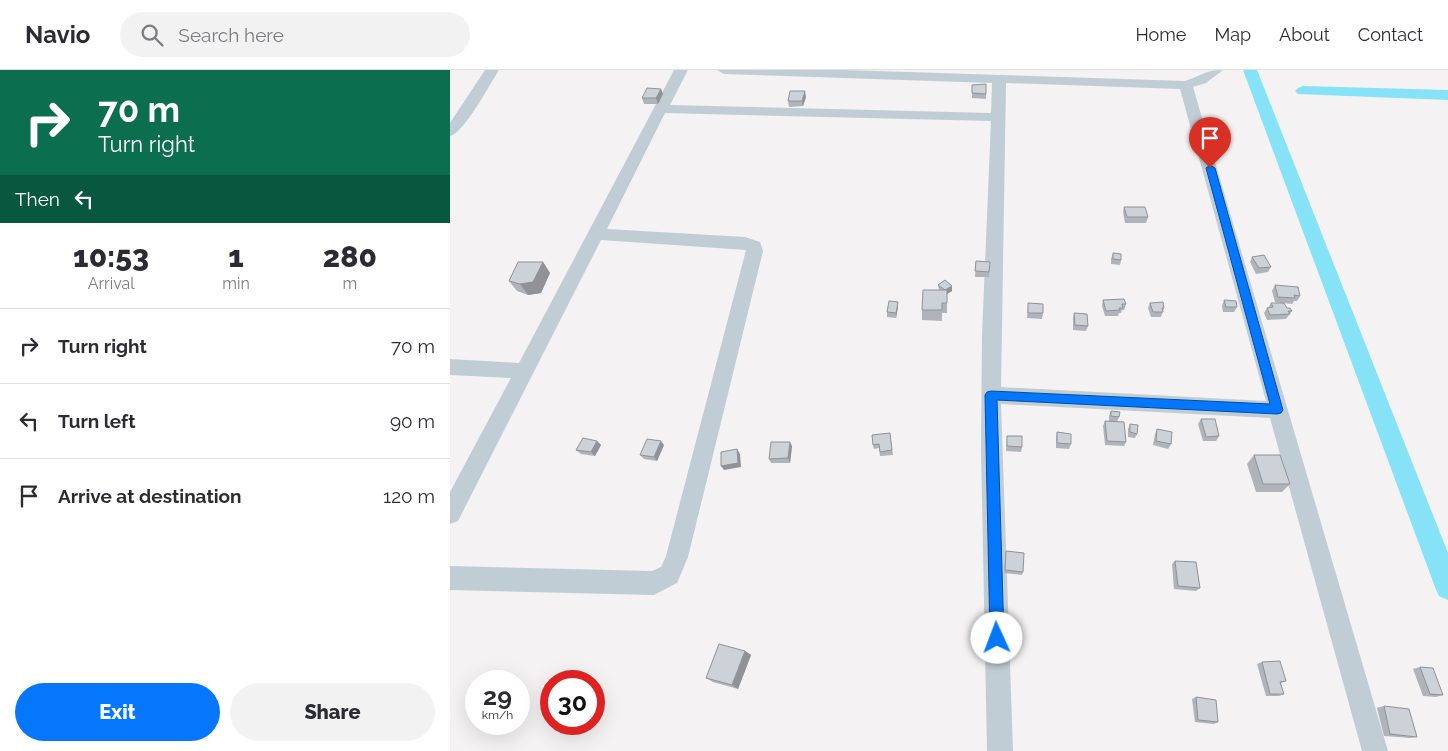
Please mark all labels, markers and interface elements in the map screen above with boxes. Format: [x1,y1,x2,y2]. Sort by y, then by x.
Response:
search box [120,12,470,57]
text: Navio [25,20,90,49]
icon: search [138,21,166,49]
text: Search here [178,24,284,46]
text: Home [1135,24,1186,45]
text: Map [1214,24,1251,45]
text: About [1279,24,1330,45]
text: Contact [1358,24,1423,45]
text: 70 m [98,89,180,130]
icon: right [15,90,80,155]
pin [1189,117,1231,168]
icon: arrive [1196,124,1224,152]
text: Turn right [98,131,195,157]
icon: left [70,185,98,213]
text: Then [15,188,60,210]
text: 10:53 [73,239,149,274]
text: 1 [228,239,244,274]
text: 280 [323,239,377,274]
text: Arrival [88,274,135,293]
text: min [222,274,250,293]
text: m [343,274,357,293]
icon: right [15,332,43,360]
text: Turn right [58,335,147,357]
text: 70 m [391,335,435,357]
icon: left [15,407,43,435]
text: Turn left [58,410,135,432]
text: 90 m [390,410,435,432]
icon: arrive [15,482,43,510]
text: Arrive at destination [58,485,242,507]
text: 120 m [383,485,435,507]
position arrow [970,611,1022,663]
speed limit sign: 30 [540,670,605,735]
text: 29 [483,681,512,711]
button: Exit [15,683,220,741]
button: Share [230,683,435,741]
text: km/h [482,708,513,722]

